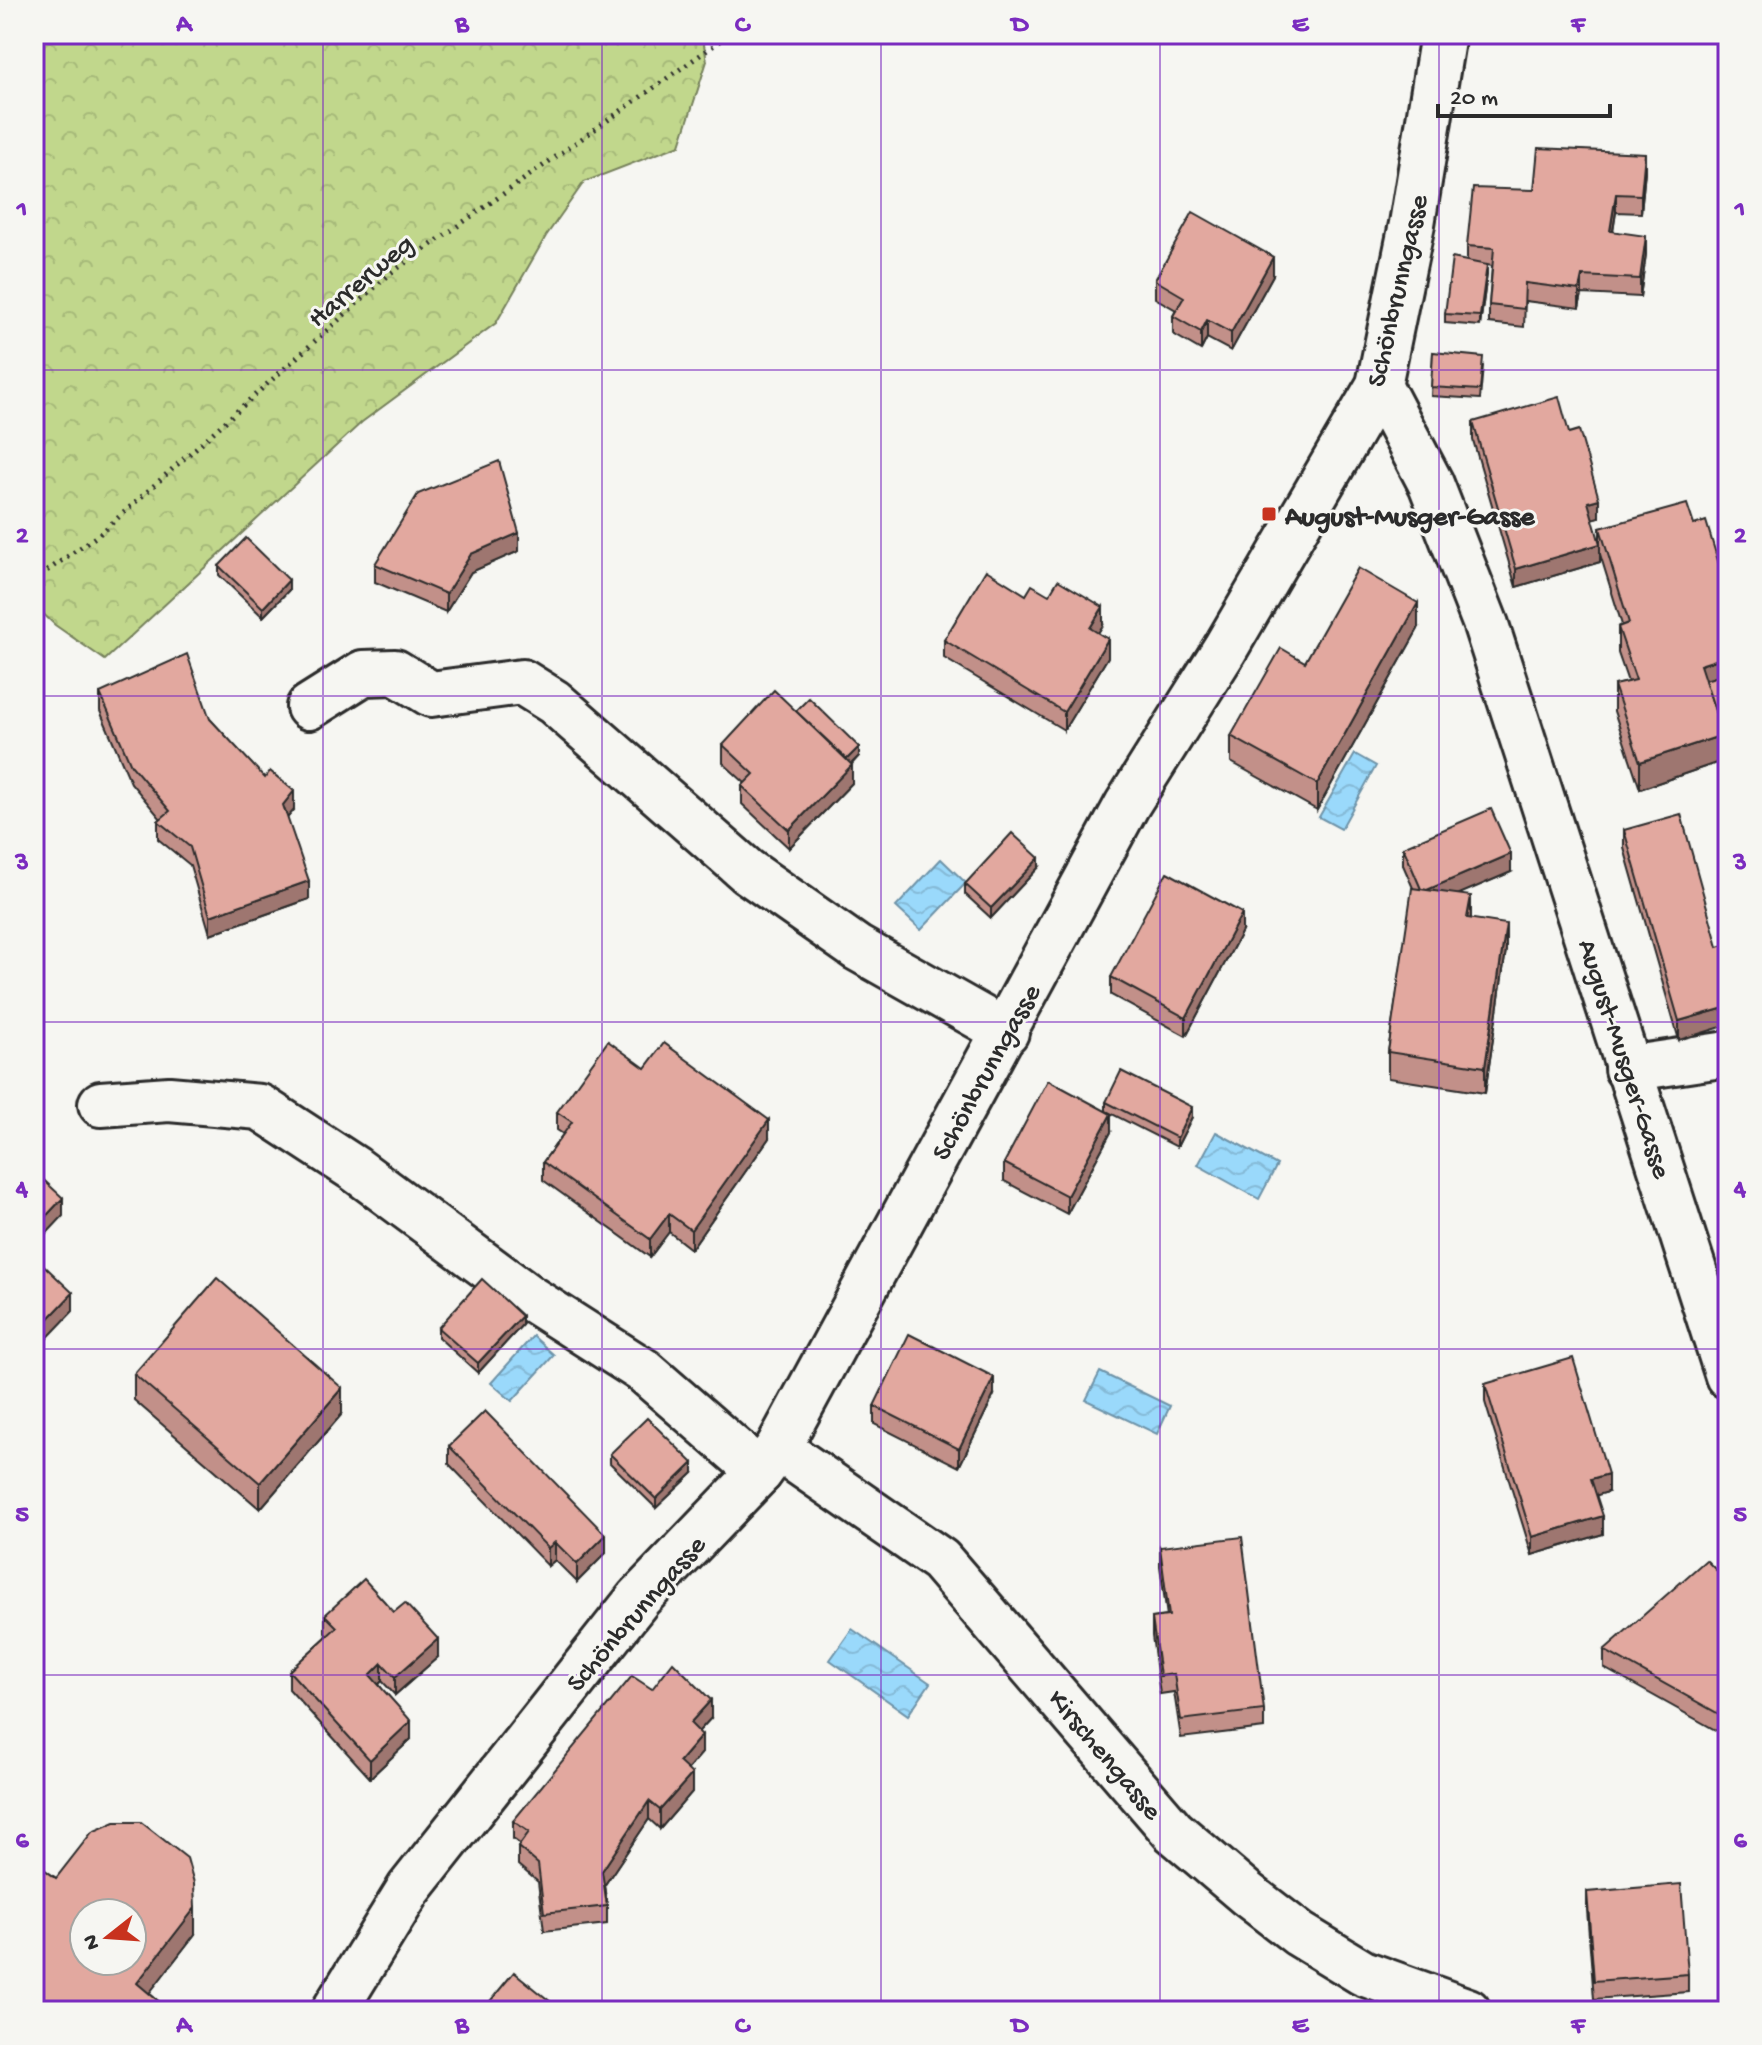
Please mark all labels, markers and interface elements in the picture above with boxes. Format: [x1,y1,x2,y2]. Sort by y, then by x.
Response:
text: A [175,11,193,42]
text: B [454,11,470,42]
text: C [735,11,752,42]
text: D [1010,11,1030,42]
text: E [1292,11,1310,42]
text: F [1570,11,1586,42]
scale bar [1438,68,1610,118]
text: 20 m [1450,85,1498,114]
street label: Schönbrunngasse [1361,191,1438,390]
text: 1 [16,196,27,227]
text: 1 [1734,196,1745,227]
street label: Harrerweg [302,229,421,336]
place label: August-Musger-Gasse [1284,502,1536,535]
marker: August-Musger-Gasse [1260,505,1278,523]
text: 2 [16,522,29,553]
text: 2 [1734,522,1747,553]
text: 3 [14,849,29,880]
text: 3 [1732,849,1747,880]
street label: August-Musger-Gasse [1568,936,1677,1184]
street label: Schönbrunngasse [926,979,1050,1167]
text: 4 [15,1175,29,1206]
text: 4 [1733,1175,1747,1206]
text: 5 [15,1501,29,1532]
text: 5 [1733,1501,1747,1532]
street label: Schönbrunngasse [561,1530,715,1700]
street label: Kirschengasse [1039,1684,1168,1828]
text: 6 [15,1827,29,1858]
text: 6 [1733,1827,1747,1858]
north arrow [68,1897,148,1977]
text: N [78,1931,107,1952]
text: A [175,2012,193,2043]
text: B [454,2012,470,2043]
text: C [735,2012,752,2043]
text: D [1010,2012,1030,2043]
text: E [1292,2012,1310,2043]
text: F [1570,2012,1586,2043]

